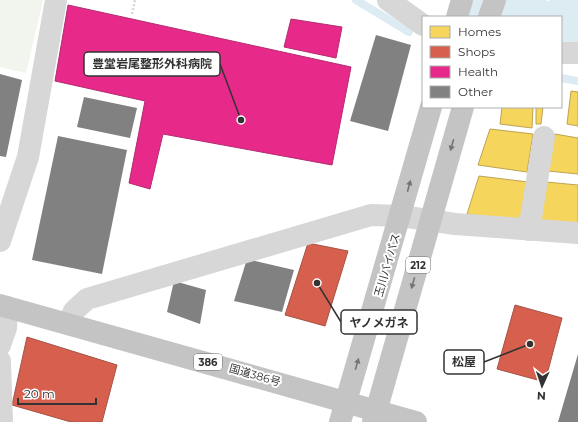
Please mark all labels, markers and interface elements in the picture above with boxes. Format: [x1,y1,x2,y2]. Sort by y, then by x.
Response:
legend [422,16,562,108]
text: Homes [458,24,501,39]
text: Shops [458,44,495,59]
callout: 豊堂岩尾整形外科病院 [84,52,220,76]
text: 豊堂岩尾整形外科病院 [92,56,212,71]
text: Health [458,64,498,79]
text: Other [458,84,493,99]
one-way arrow [449,139,455,151]
one-way arrow [406,179,412,191]
street label: 玉川バイパス [371,231,403,299]
road number: 212 [406,257,430,273]
one-way arrow [410,277,416,289]
callout: ヤノメガネ [341,310,417,334]
text: ヤノメガネ [349,315,409,330]
callout: 松屋 [444,350,484,374]
road number: 386 [194,354,222,370]
text: 松屋 [452,354,476,369]
one-way arrow [355,358,361,371]
street label: 国道386号 [228,361,282,389]
north arrow [522,366,562,406]
scale bar [18,380,96,406]
text: 20 m [24,386,55,401]
text: N [537,389,546,403]

